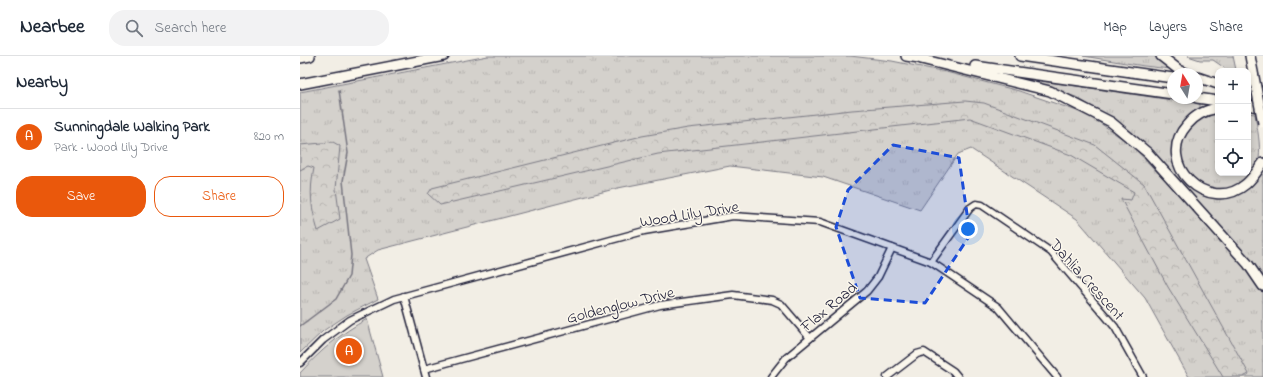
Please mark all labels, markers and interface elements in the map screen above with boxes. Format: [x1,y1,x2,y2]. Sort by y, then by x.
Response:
search box [109,10,389,46]
text: Nearbee [20,14,85,41]
icon: search [123,17,145,39]
text: Search here [155,17,226,39]
text: Map [1103,17,1127,38]
text: Layers [1149,17,1187,38]
text: Share [1209,17,1243,38]
north arrow [1167,68,1203,104]
map controls [1215,68,1251,176]
button: + [1215,68,1251,104]
text: Nearby [16,70,68,95]
button: − [1215,104,1251,140]
text: Sunningdale Walking Park [54,116,210,138]
text: A [25,127,33,146]
text: 820 m [254,127,284,146]
text: Park · Wood Lily Drive [54,138,168,157]
button: locate [1215,140,1251,176]
button: Save [16,176,146,217]
button: Share [154,176,284,217]
street label: Wood Lily Drive [638,195,741,235]
your location [958,219,978,239]
street label: Dahlia Crescent [1043,233,1130,327]
street label: Flax Road [795,277,863,339]
street label: Goldenglow Drive [564,281,678,331]
pin: A [336,336,362,366]

